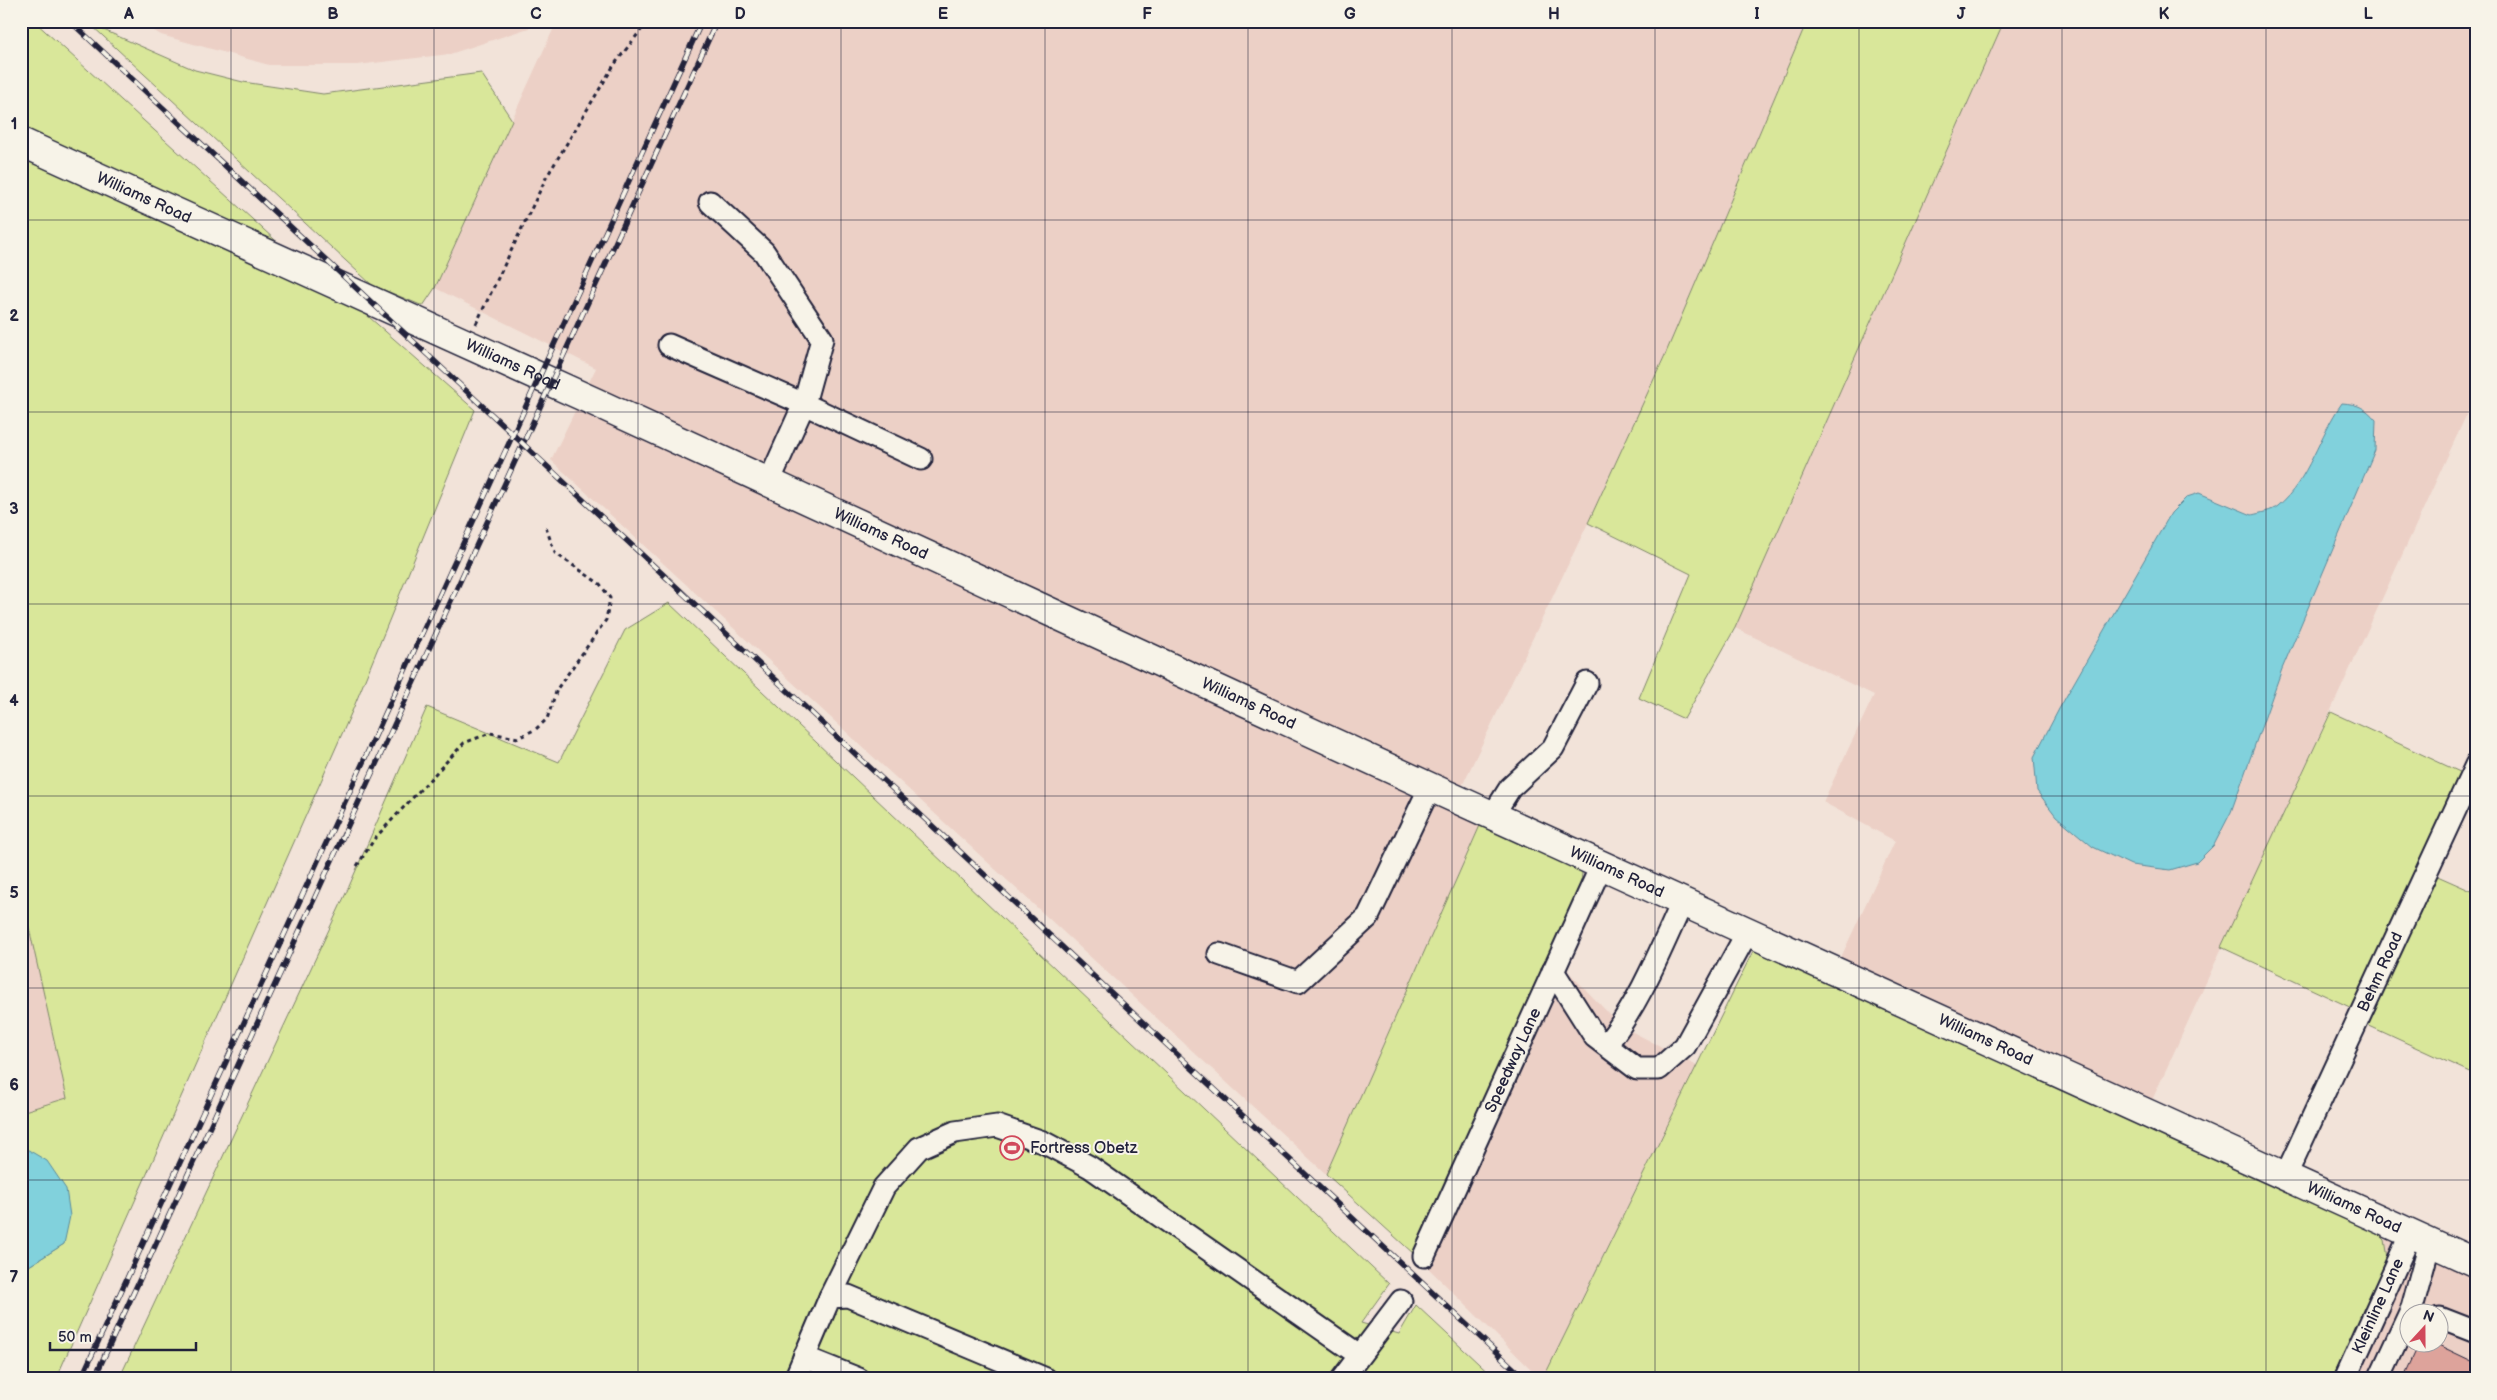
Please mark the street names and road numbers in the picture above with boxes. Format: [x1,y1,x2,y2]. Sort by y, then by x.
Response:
street label: Williams Road [94,168,194,227]
street label: Williams Road [463,335,563,394]
street label: Williams Road [831,504,931,564]
street label: Williams Road [1199,673,1299,733]
street label: Williams Road [1567,842,1667,902]
street label: Behm Road [2353,929,2407,1015]
street label: Speedway Lane [1481,1004,1545,1116]
street label: Williams Road [1935,1010,2036,1070]
street label: Williams Road [2304,1178,2404,1237]
street label: Kleinline Lane [2348,1255,2408,1357]

